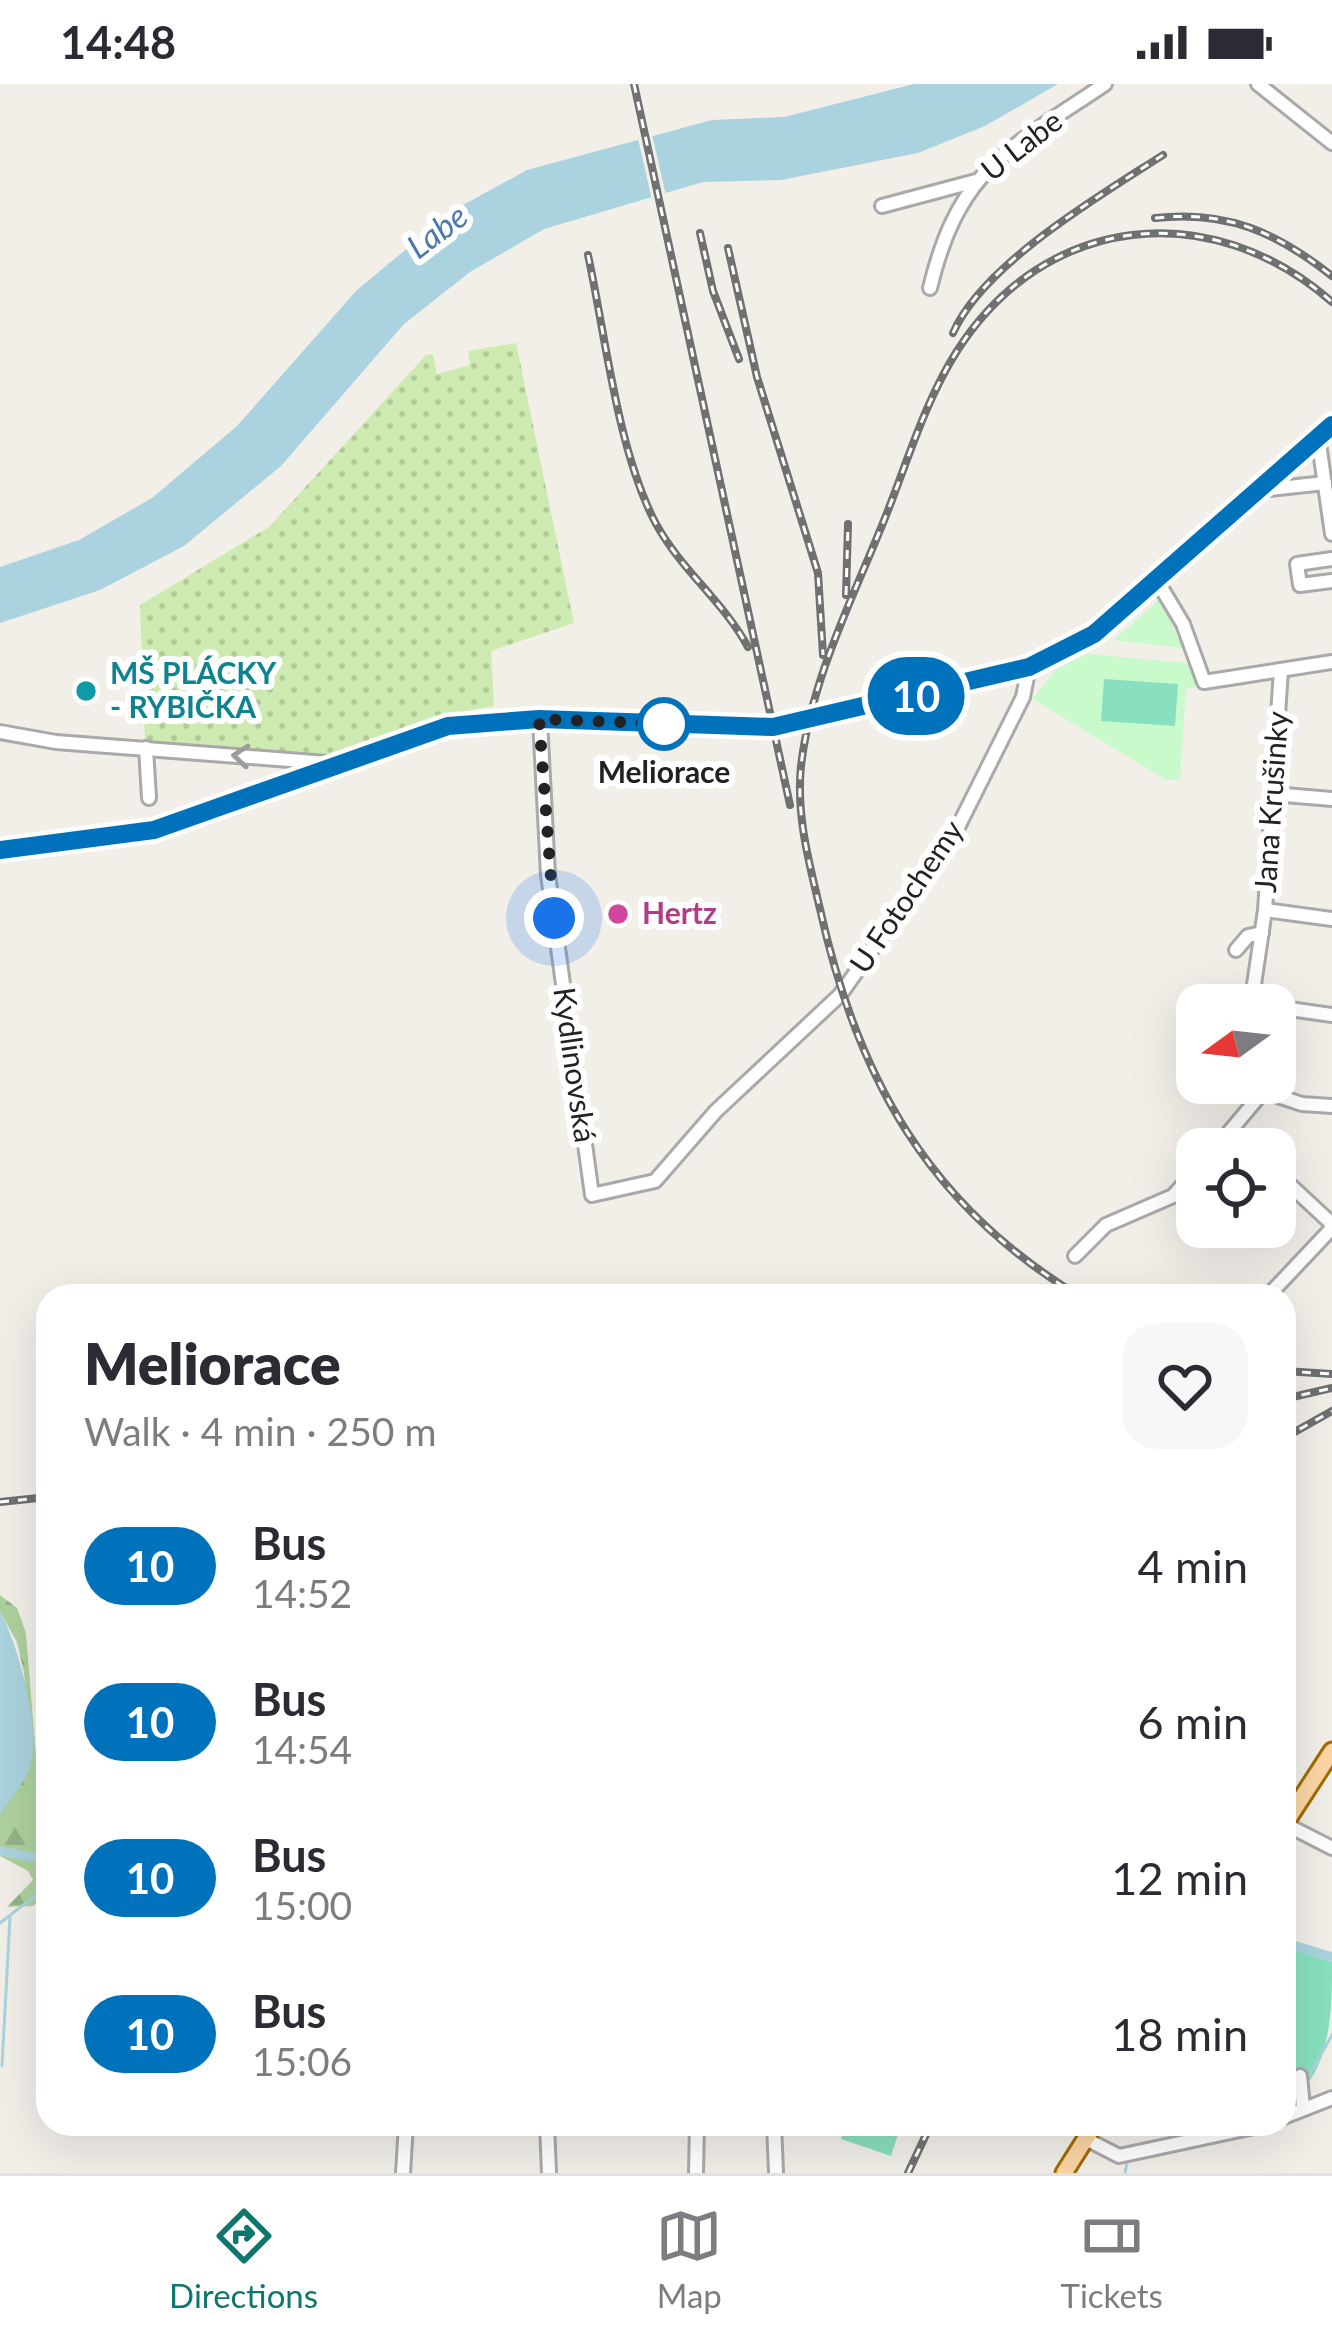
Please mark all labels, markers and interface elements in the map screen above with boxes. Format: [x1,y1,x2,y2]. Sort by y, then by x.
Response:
text: 14:48 [60,15,176,69]
street label: U Labe [973,102,1068,187]
water label: Labe [398,195,474,266]
place label: MŠ PLÁCKY - RYBIČKA [110,654,277,724]
line badge: 10 [862,657,970,735]
text: 10 [892,671,940,721]
marker: MŠ PLÁCKY - RYBIČKA [73,678,99,704]
marker: Meliorace [639,699,689,749]
street label: Jana Krušinky [1246,710,1294,894]
one-way arrow [231,744,250,769]
place label: Meliorace [598,753,730,789]
street label: U Fotochemy [841,812,970,979]
your location [524,888,584,948]
place label: Hertz [642,894,717,930]
marker: Hertz [605,901,631,927]
north arrow [1176,984,1296,1104]
map controls [1176,984,1296,1248]
street label: Kydlinovská [547,985,605,1145]
button: locate [1176,1128,1296,1248]
button: heart [1122,1323,1248,1449]
text: Meliorace [84,1329,341,1397]
text: Walk · 4 min · 250 m [84,1408,437,1454]
text: Bus [252,1516,326,1570]
text: 4 min [1137,1539,1248,1593]
text: 10 [126,1541,174,1591]
text: 14:52 [252,1570,352,1616]
text: Bus [252,1672,326,1726]
text: 6 min [1137,1695,1248,1749]
text: 10 [126,1697,174,1747]
text: 14:54 [252,1726,352,1772]
text: Bus [252,1828,326,1882]
text: 12 min [1111,1851,1248,1905]
text: 10 [126,1853,174,1903]
text: 15:00 [252,1882,352,1928]
text: Bus [252,1984,326,2038]
text: 18 min [1111,2007,1248,2061]
text: 10 [126,2009,174,2059]
text: 15:06 [252,2038,352,2084]
tab: Directions [169,2203,318,2315]
tab: Map [656,2203,722,2315]
tab: Tickets [1061,2203,1163,2315]

